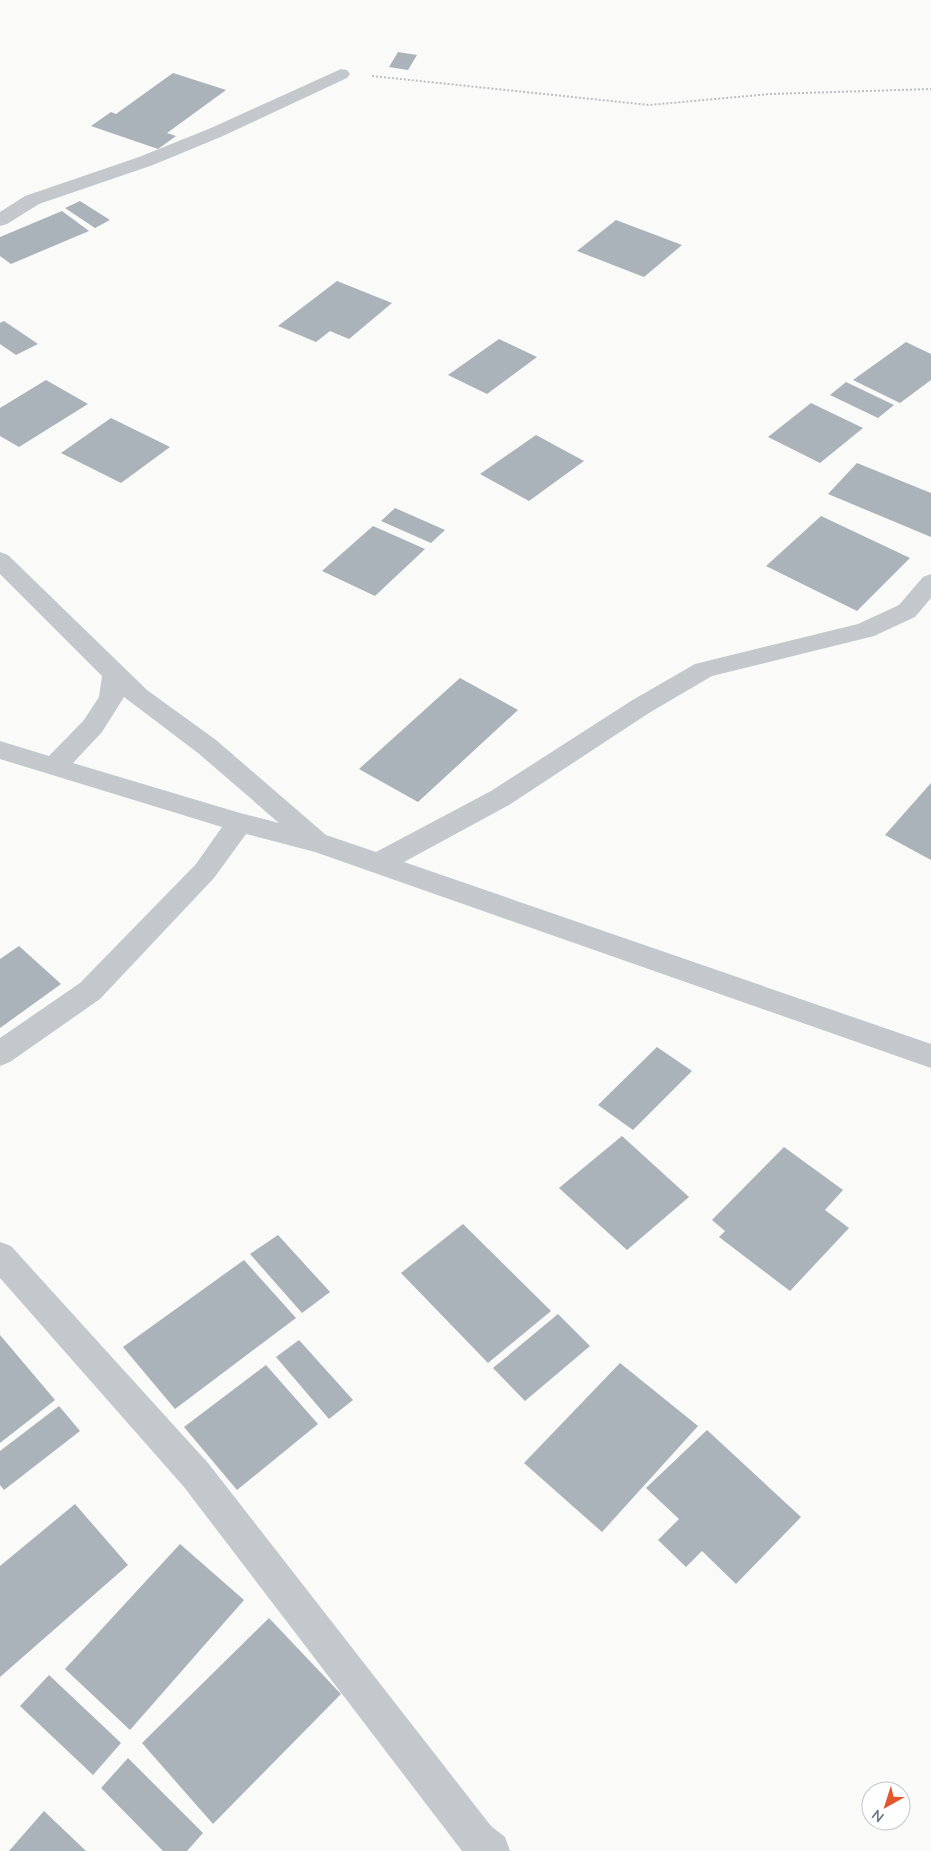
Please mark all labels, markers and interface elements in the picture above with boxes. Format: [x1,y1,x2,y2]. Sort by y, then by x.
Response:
north arrow [861,1781,911,1831]
text: N [868,1805,888,1826]

